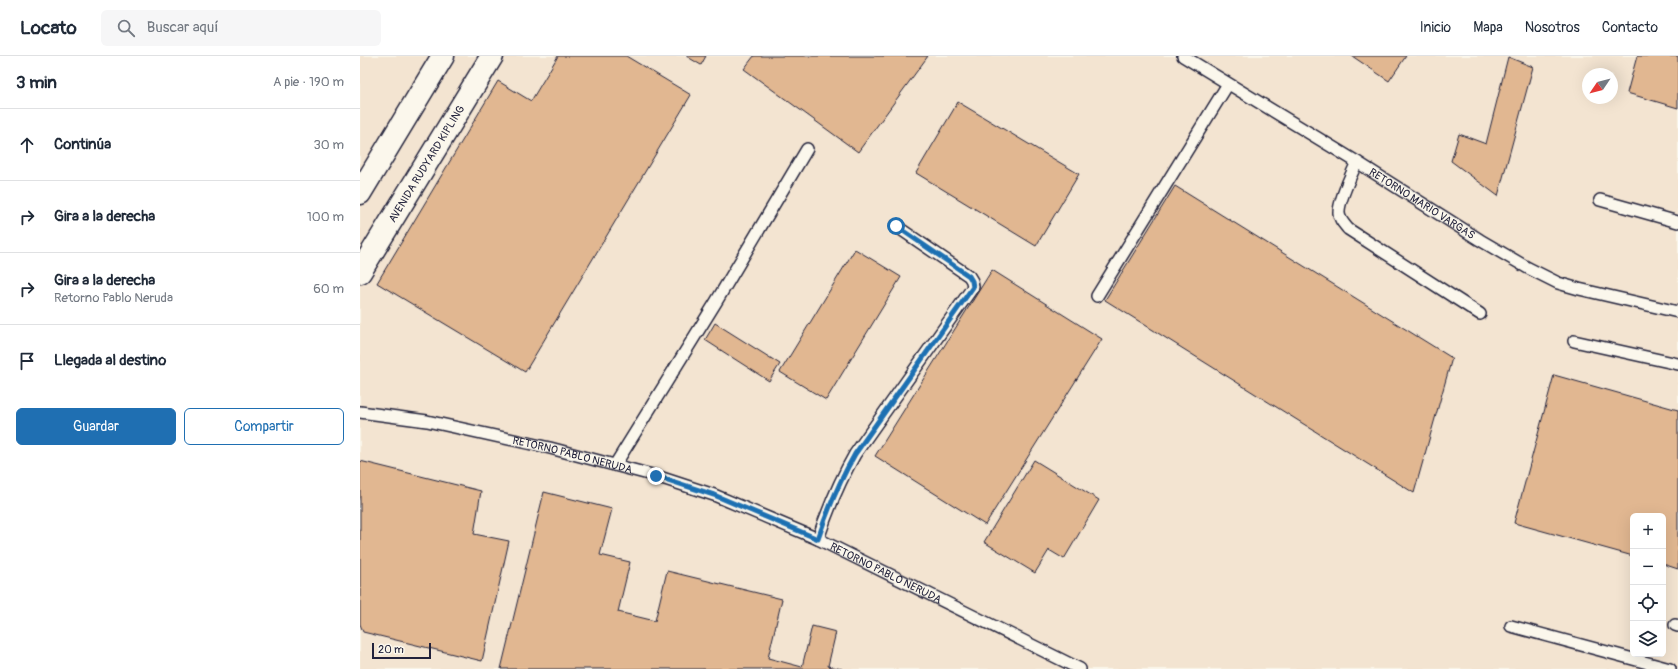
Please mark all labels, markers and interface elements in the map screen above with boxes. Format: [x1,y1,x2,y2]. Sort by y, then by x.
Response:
search box [101,10,381,46]
text: Locato [20,16,77,40]
icon: search [115,17,137,39]
text: Buscar aquí [147,18,218,37]
text: Inicio [1420,19,1451,36]
text: Mapa [1473,19,1503,36]
text: Nosotros [1525,19,1580,36]
text: Contacto [1602,19,1658,36]
north arrow [1582,68,1618,104]
text: 3 min [16,72,57,93]
text: A pie · 190 m [273,74,344,90]
street label: AVENIDA RUDYARD KIPLING [386,103,467,225]
icon: ahead [16,134,38,156]
text: Continúa [54,135,111,154]
text: 30 m [314,137,344,153]
street label: RETORNO MARIO VARGAS [1367,166,1477,242]
icon: right [16,206,38,228]
text: Gira a la derecha [54,207,155,226]
text: 100 m [307,209,344,225]
route start [887,217,905,235]
text: Gira a la derecha [54,271,155,290]
icon: right [16,278,38,300]
text: 60 m [313,281,344,297]
text: Retorno Pablo Neruda [54,290,173,306]
icon: arrive [16,350,38,372]
text: Llegada al destino [54,351,166,370]
button: Guardar [16,408,176,445]
button: Compartir [184,408,344,445]
street label: RETORNO PABLO NERUDA [511,434,634,476]
route end [647,467,665,485]
map controls [1630,513,1666,657]
button: + [1630,513,1666,549]
street label: RETORNO PABLO NERUDA [828,540,944,606]
button: − [1630,549,1666,585]
button: locate [1630,585,1666,621]
button: layers [1630,621,1666,657]
scale bar [372,641,431,660]
text: 20 m [378,643,404,656]

